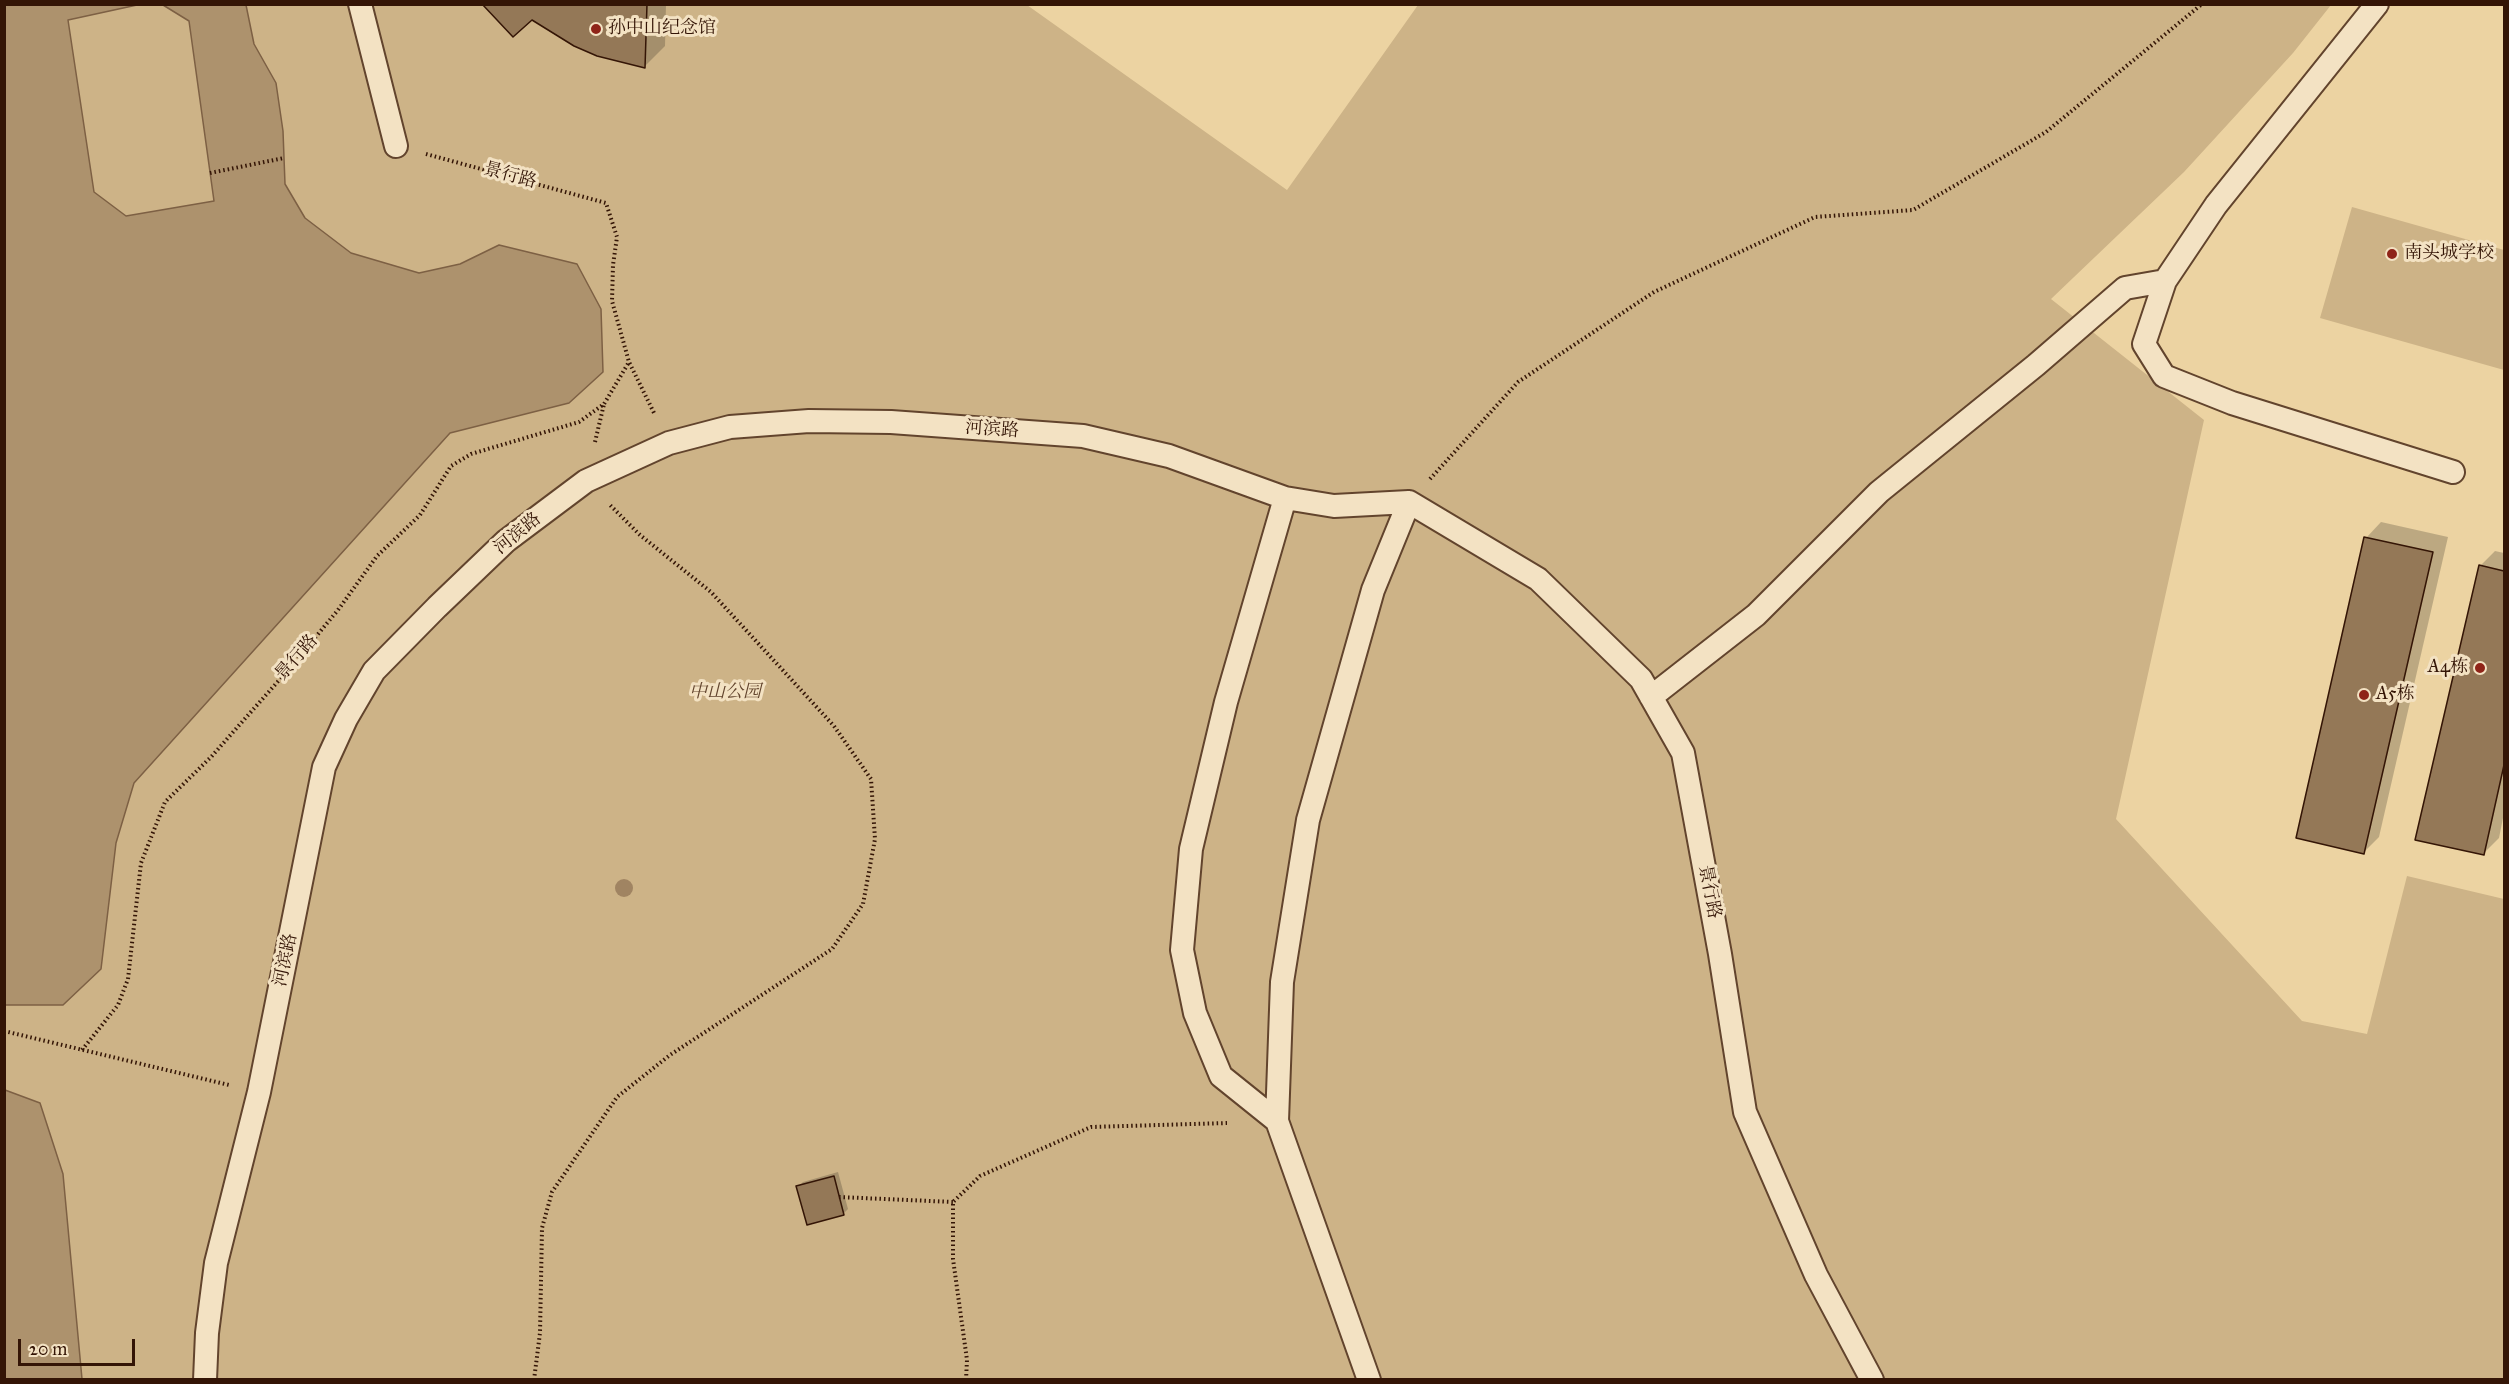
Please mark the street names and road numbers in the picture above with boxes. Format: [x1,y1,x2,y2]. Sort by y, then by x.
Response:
street label: 景行路 [481,159,539,193]
street label: 河滨路 [964,417,1020,443]
street label: 河滨路 [490,509,546,559]
street label: 景行路 [271,631,323,685]
street label: 景行路 [1693,863,1725,921]
street label: 河滨路 [270,931,302,989]

